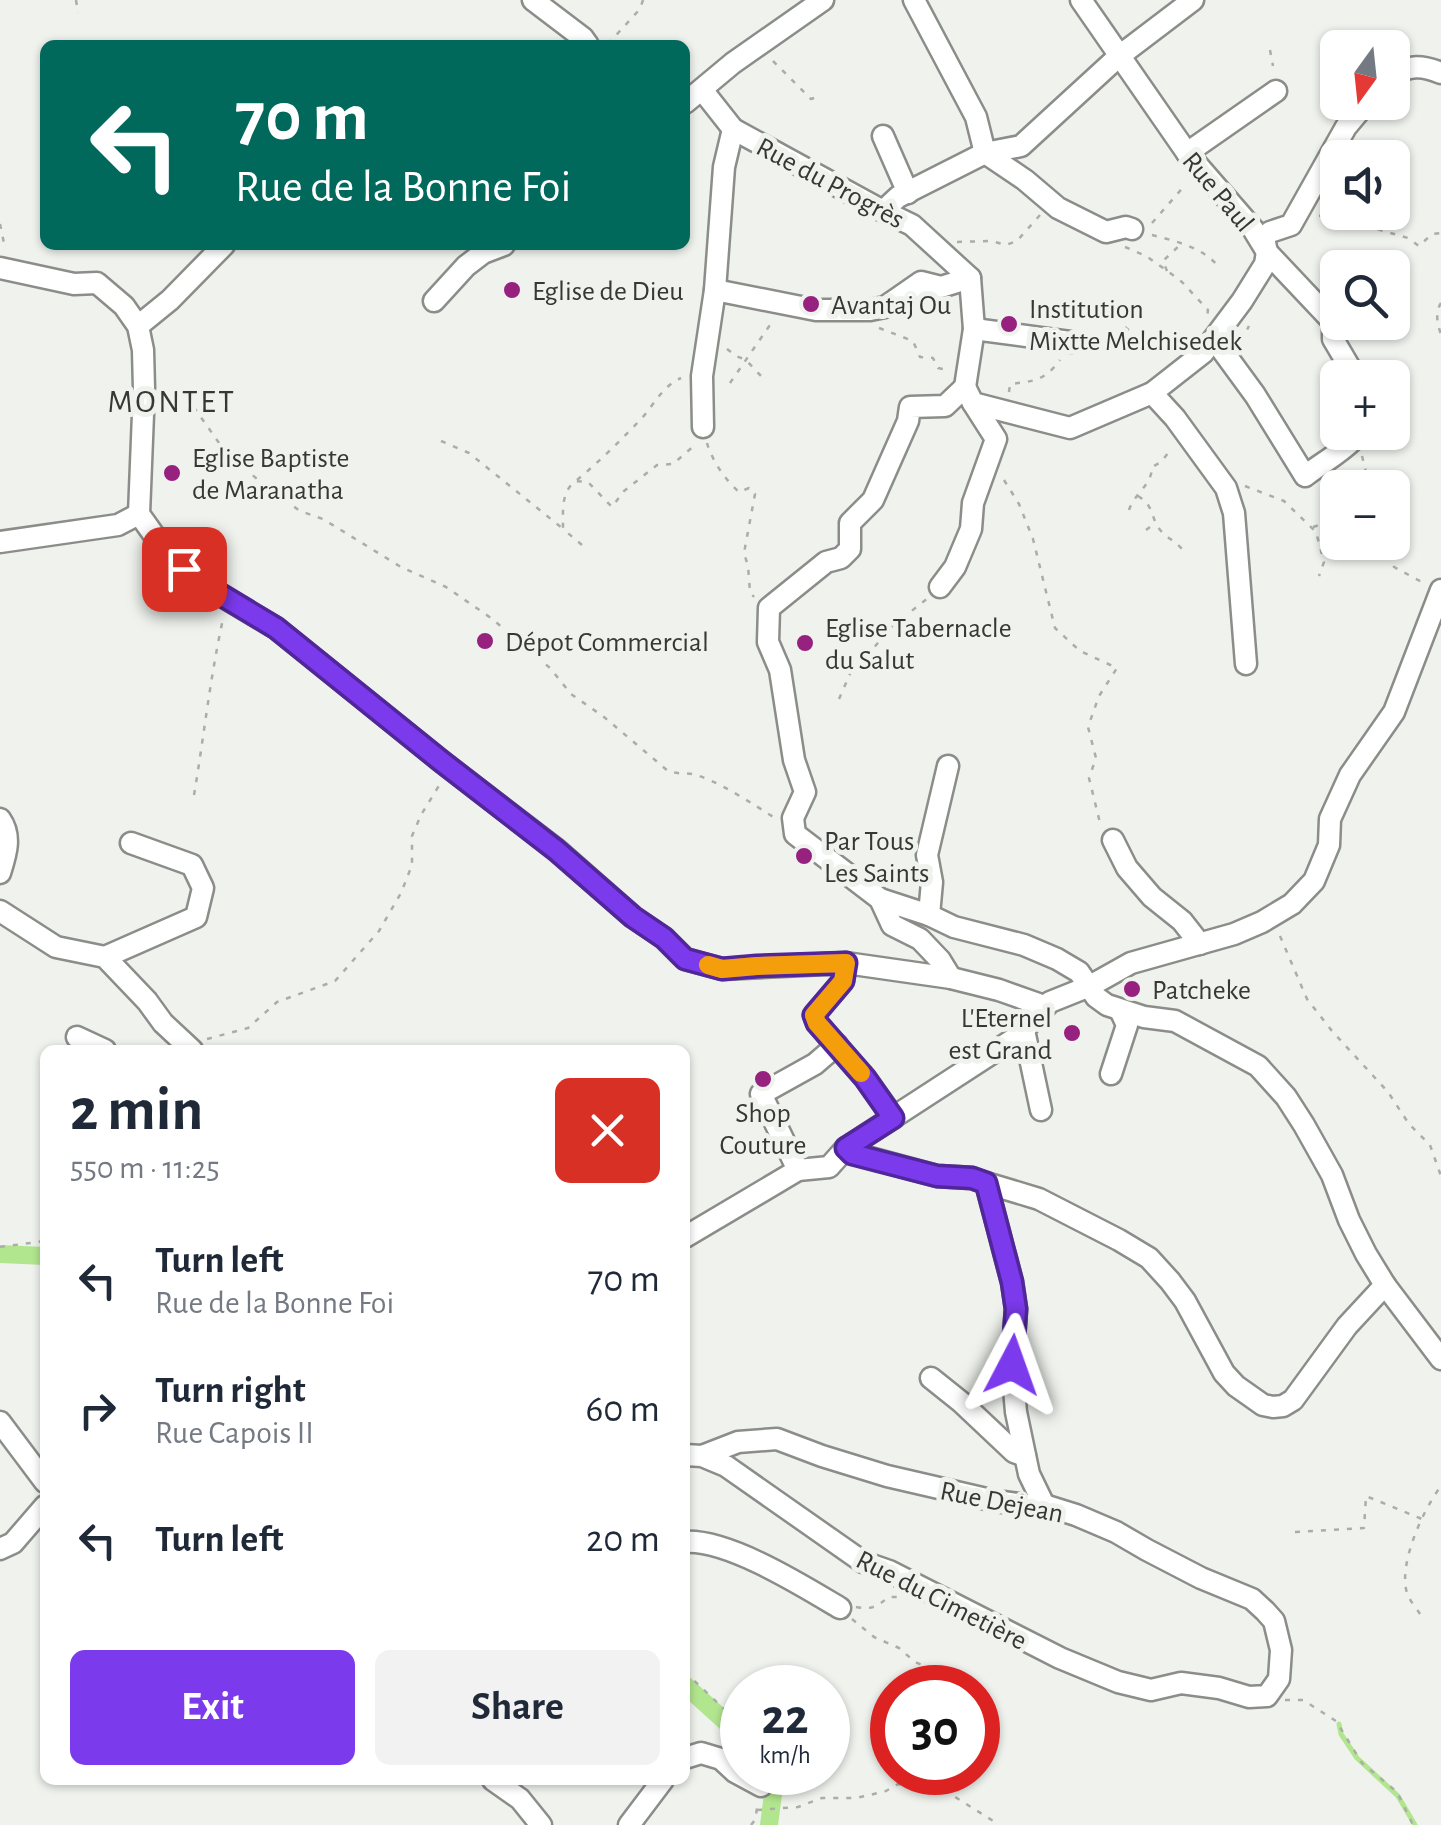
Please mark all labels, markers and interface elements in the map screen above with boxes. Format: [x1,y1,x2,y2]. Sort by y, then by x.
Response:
north arrow [1320,30,1410,120]
map controls [1320,30,1410,560]
icon: left [70,80,200,210]
text: 70 m [235,83,369,153]
street label: Rue du Progrès [752,133,909,234]
button: sound [1320,140,1410,230]
street label: Rue Paul [1176,147,1259,238]
text: Rue de la Bonne Foi [235,165,571,210]
button: search [1320,250,1410,340]
place label: Eglise de Dieu [532,278,684,306]
marker: Eglise de Dieu [501,279,523,301]
place label: Avantaj Ou [831,292,951,320]
marker: Avantaj Ou [800,293,822,315]
place label: Institution Mixtte Melchisedek [1029,296,1242,356]
marker: Institution Mixtte Melchisedek [998,313,1020,335]
button: + [1320,360,1410,450]
district label: MONTET [108,386,236,418]
place label: Eglise Baptiste de Maranatha [192,445,349,505]
marker: Eglise Baptiste de Maranatha [161,462,183,484]
button: − [1320,470,1410,560]
pin [142,527,227,612]
icon: arrive [157,542,212,597]
place label: Eglise Tabernacle du Salut [825,615,1012,675]
place label: Dépot Commercial [505,629,709,657]
marker: Dépot Commercial [474,630,496,652]
marker: Eglise Tabernacle du Salut [794,632,816,654]
place label: Par Tous Les Saints [824,828,929,888]
marker: Par Tous Les Saints [793,845,815,867]
place label: Patcheke [1152,977,1251,1005]
marker: Patcheke [1121,978,1143,1000]
place label: L'Eternel est Grand [949,1005,1052,1065]
marker: L'Eternel est Grand [1061,1022,1083,1044]
marker: Shop Couture [752,1068,774,1090]
button: close [555,1078,660,1183]
text: 2 min [70,1081,203,1141]
place label: Shop Couture [720,1100,806,1160]
text: 550 m · 11:25 [70,1152,220,1184]
text: Turn left [155,1242,283,1280]
icon: left [70,1253,125,1308]
text: 70 m [587,1261,660,1299]
text: Rue de la Bonne Foi [155,1287,394,1319]
position arrow [960,1313,1064,1417]
text: Turn right [155,1372,305,1410]
icon: right [70,1383,125,1438]
text: 60 m [585,1391,660,1429]
text: Rue Capois II [155,1417,314,1449]
street label: Rue Dejean [937,1477,1066,1529]
icon: left [70,1513,125,1568]
text: Turn left [155,1521,283,1559]
text: 20 m [586,1521,660,1559]
street label: Rue du Cimetière [851,1546,1031,1656]
button: Exit [70,1650,355,1765]
button: Share [375,1650,660,1765]
speed limit sign: 30 [870,1665,1000,1795]
text: 22 [761,1693,809,1743]
text: km/h [759,1743,811,1768]

